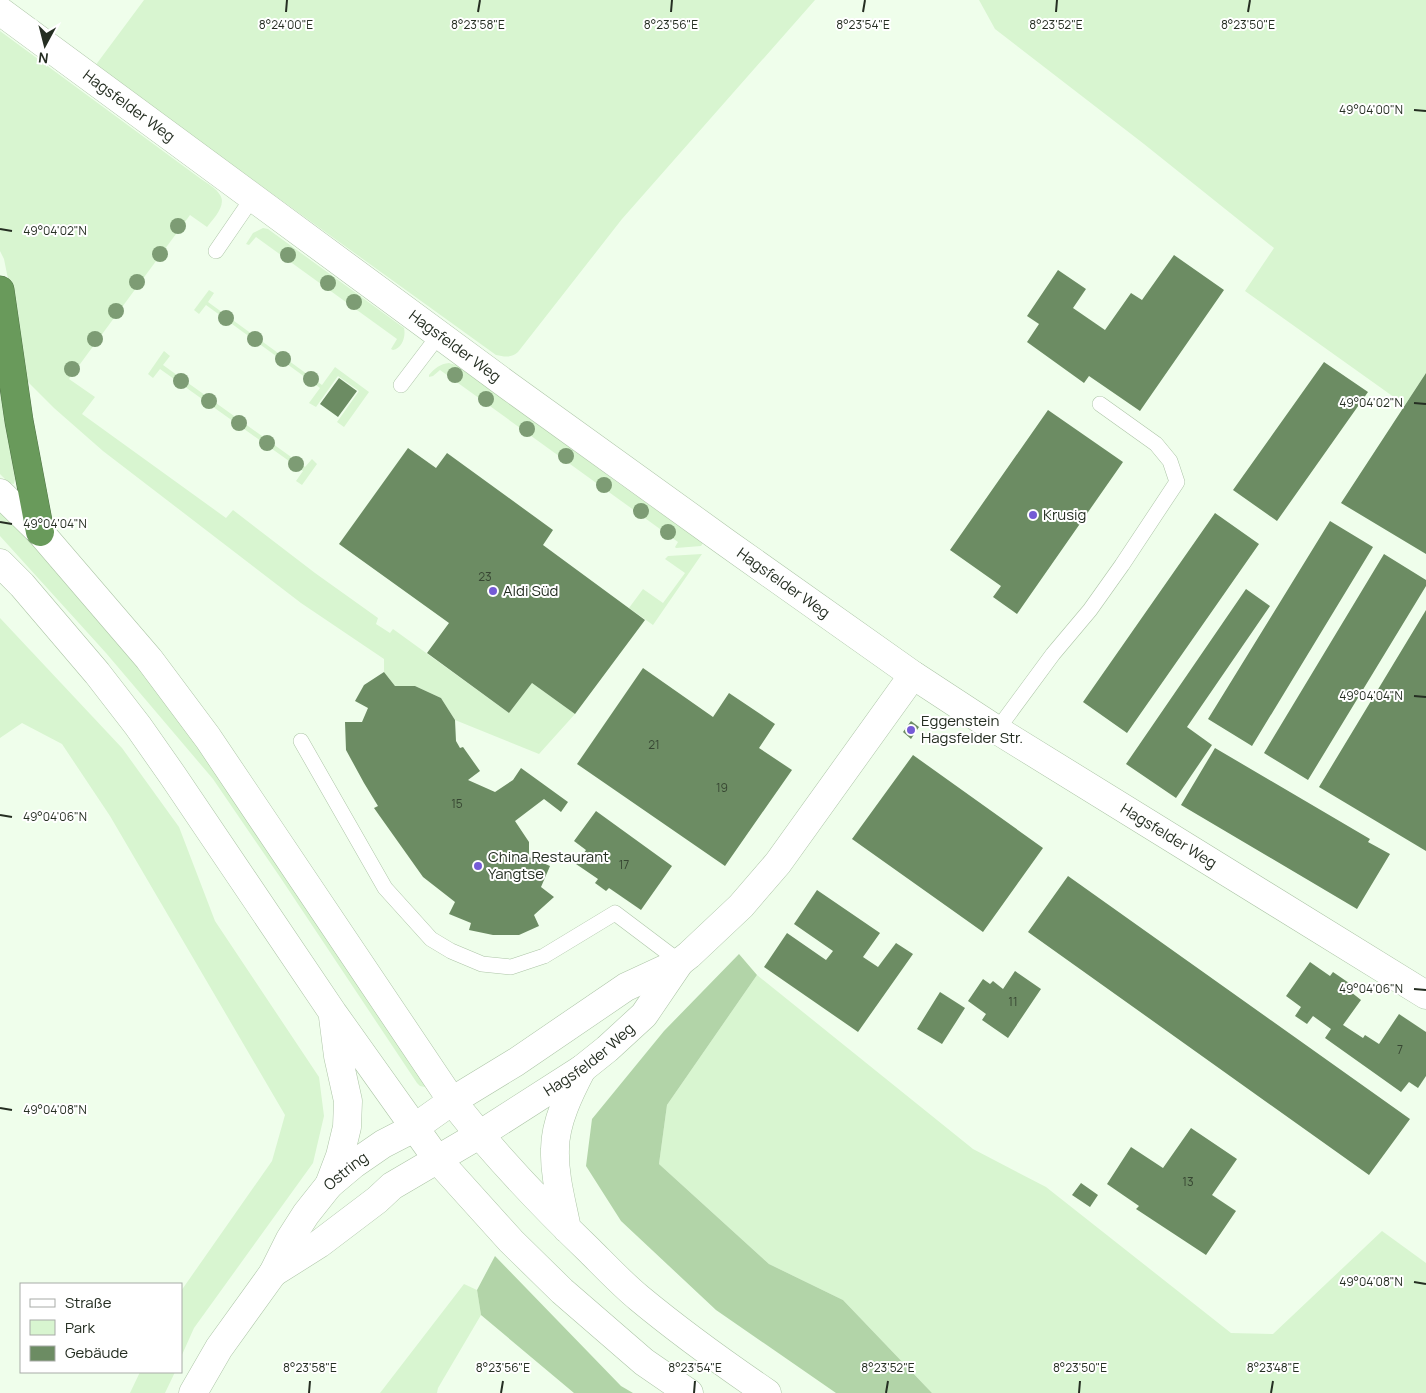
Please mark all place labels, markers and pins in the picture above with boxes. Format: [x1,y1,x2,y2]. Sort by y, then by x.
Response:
place label: Krusig [1043,504,1086,525]
marker: Krusig [1027,509,1039,521]
place label: Aldi Süd [503,580,558,601]
marker: Aldi Süd [487,585,499,597]
place label: Eggenstein Hagsfelder Str. [921,710,1023,748]
marker: Eggenstein Hagsfelder Str. [905,724,917,736]
place label: China Restaurant Yangtse [488,846,609,884]
marker: China Restaurant Yangtse [472,860,484,872]

